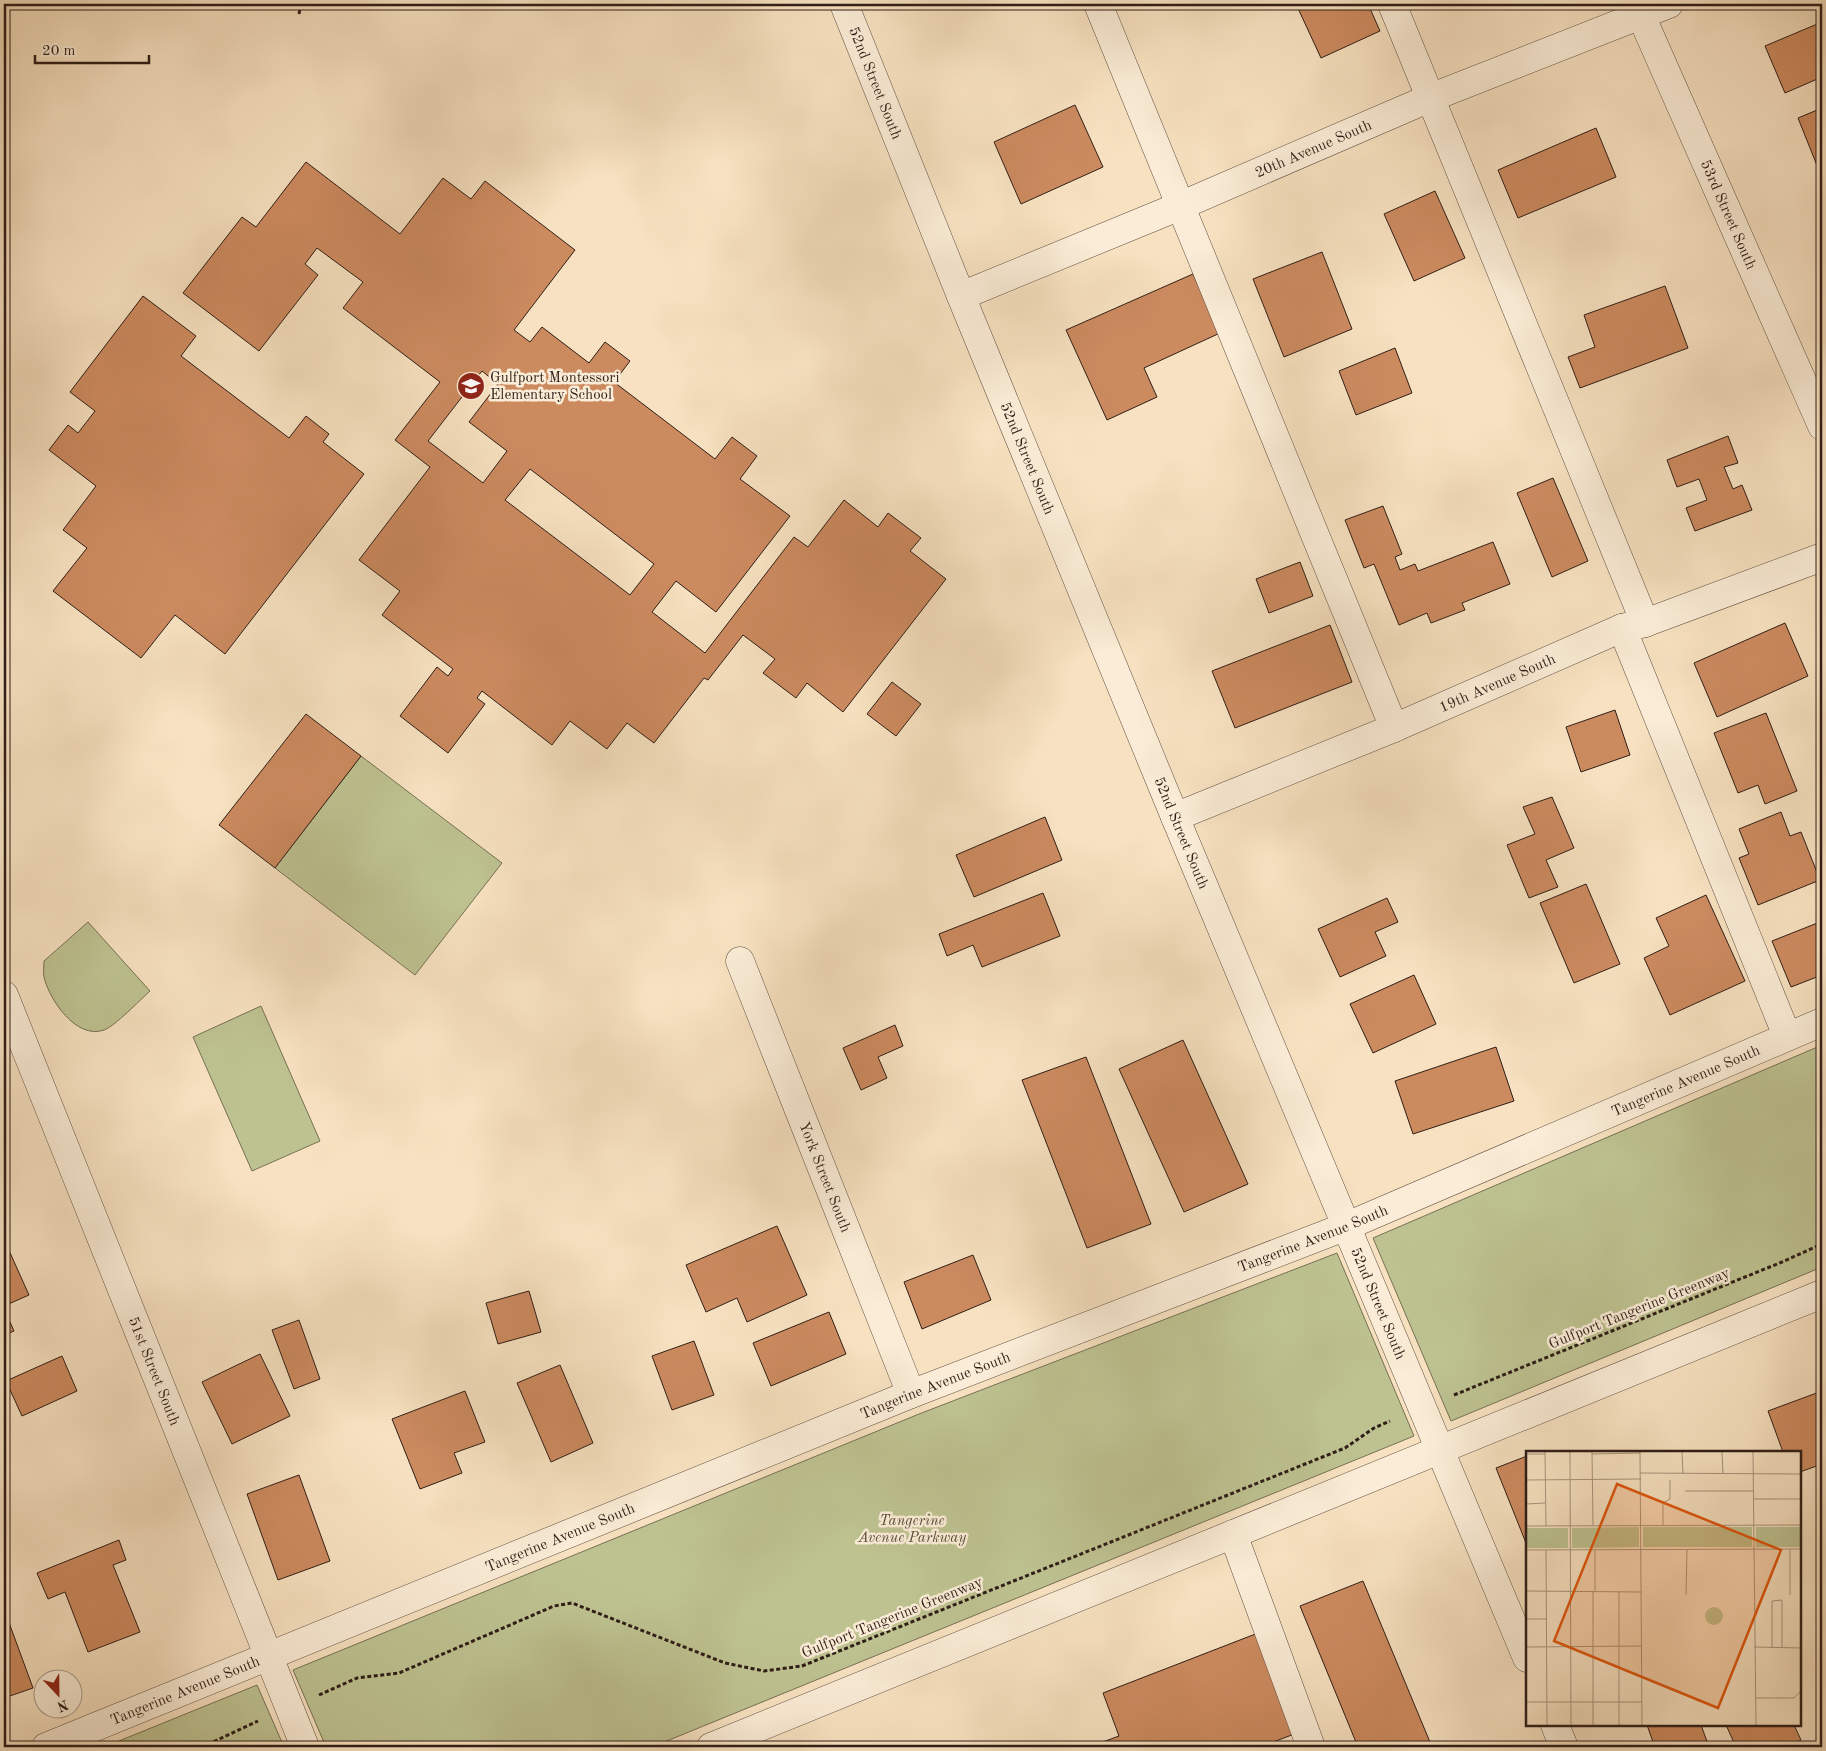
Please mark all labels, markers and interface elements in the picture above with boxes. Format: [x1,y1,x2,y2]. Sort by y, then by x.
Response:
street label: 52nd Street South [845,25,903,142]
scale bar [35,32,149,64]
text: 20 m [42,44,76,59]
street label: 20th Avenue South [1253,118,1374,181]
street label: 53rd Street South [1697,158,1758,272]
school or university icon: Gulfport Montessori Elementary School [456,371,486,401]
place label: Gulfport Montessori Elementary School [490,371,620,403]
street label: 52nd Street South [997,401,1056,517]
street label: 19th Avenue South [1437,652,1558,716]
street label: 52nd Street South [1150,775,1210,892]
street label: Tangerine Avenue South [1610,1043,1763,1120]
street label: York Street South [795,1120,852,1235]
street label: Tangerine Avenue South [1236,1203,1391,1276]
street label: 52nd Street South [1347,1246,1407,1362]
street label: Gulfport Tangerine Greenway [1547,1266,1732,1353]
street label: 51st Street South [125,1315,182,1428]
street label: Tangerine Avenue South [858,1350,1013,1423]
inset map [1526,1451,1801,1726]
street label: Tangerine Avenue South [484,1502,637,1576]
park label: Tangerine Avenue Parkway [857,1514,966,1546]
street label: Gulfport Tangerine Greenway [800,1575,985,1662]
street label: Tangerine Avenue South [109,1655,262,1729]
north arrow [32,1668,82,1718]
text: N [55,1697,70,1714]

